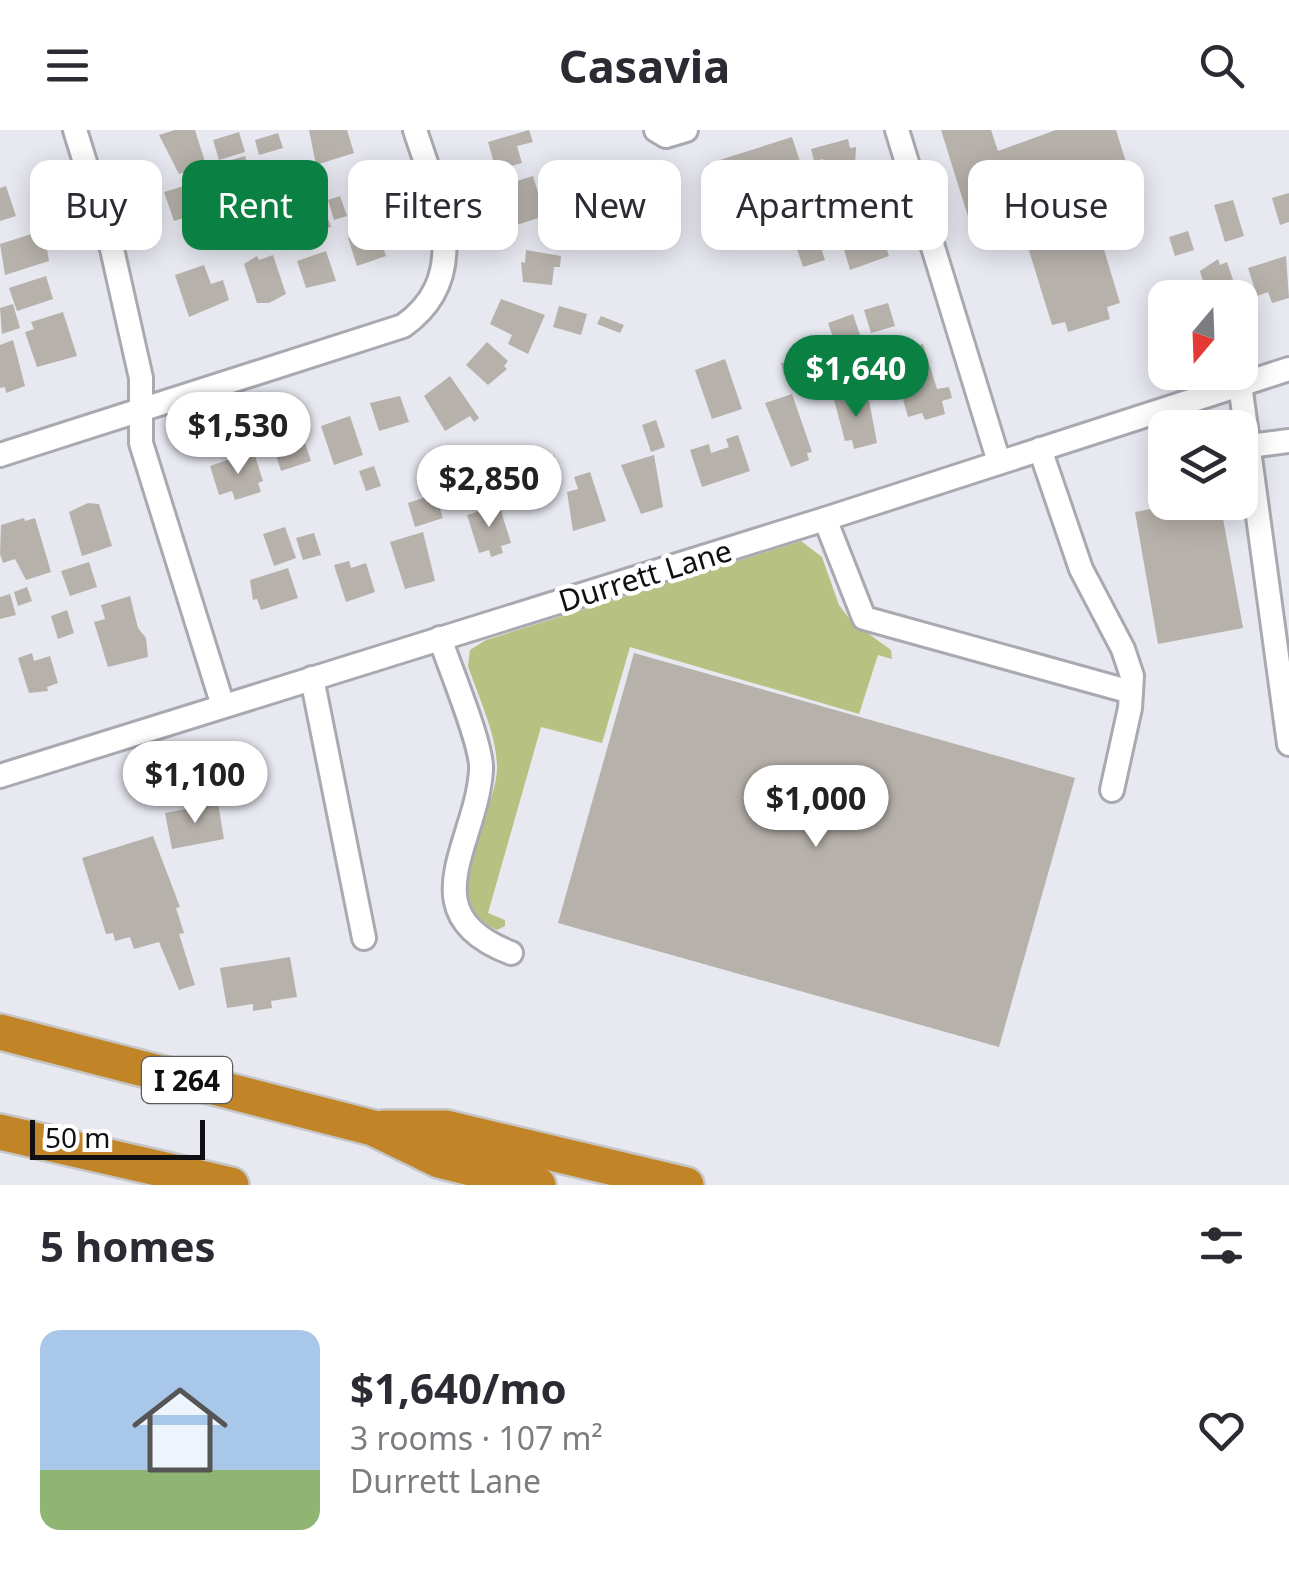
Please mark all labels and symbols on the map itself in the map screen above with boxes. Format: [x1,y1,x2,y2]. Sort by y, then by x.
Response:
north arrow [1148,280,1258,390]
pin: $1,640 [775,335,937,420]
pin: $1,530 [157,392,319,477]
pin: $2,850 [408,445,570,530]
street label: Durrett Lane [553,529,737,621]
pin: $1,100 [114,741,276,826]
pin: $1,000 [735,765,897,850]
road number: I 264 [142,1057,232,1103]
scale bar [30,1115,205,1160]

